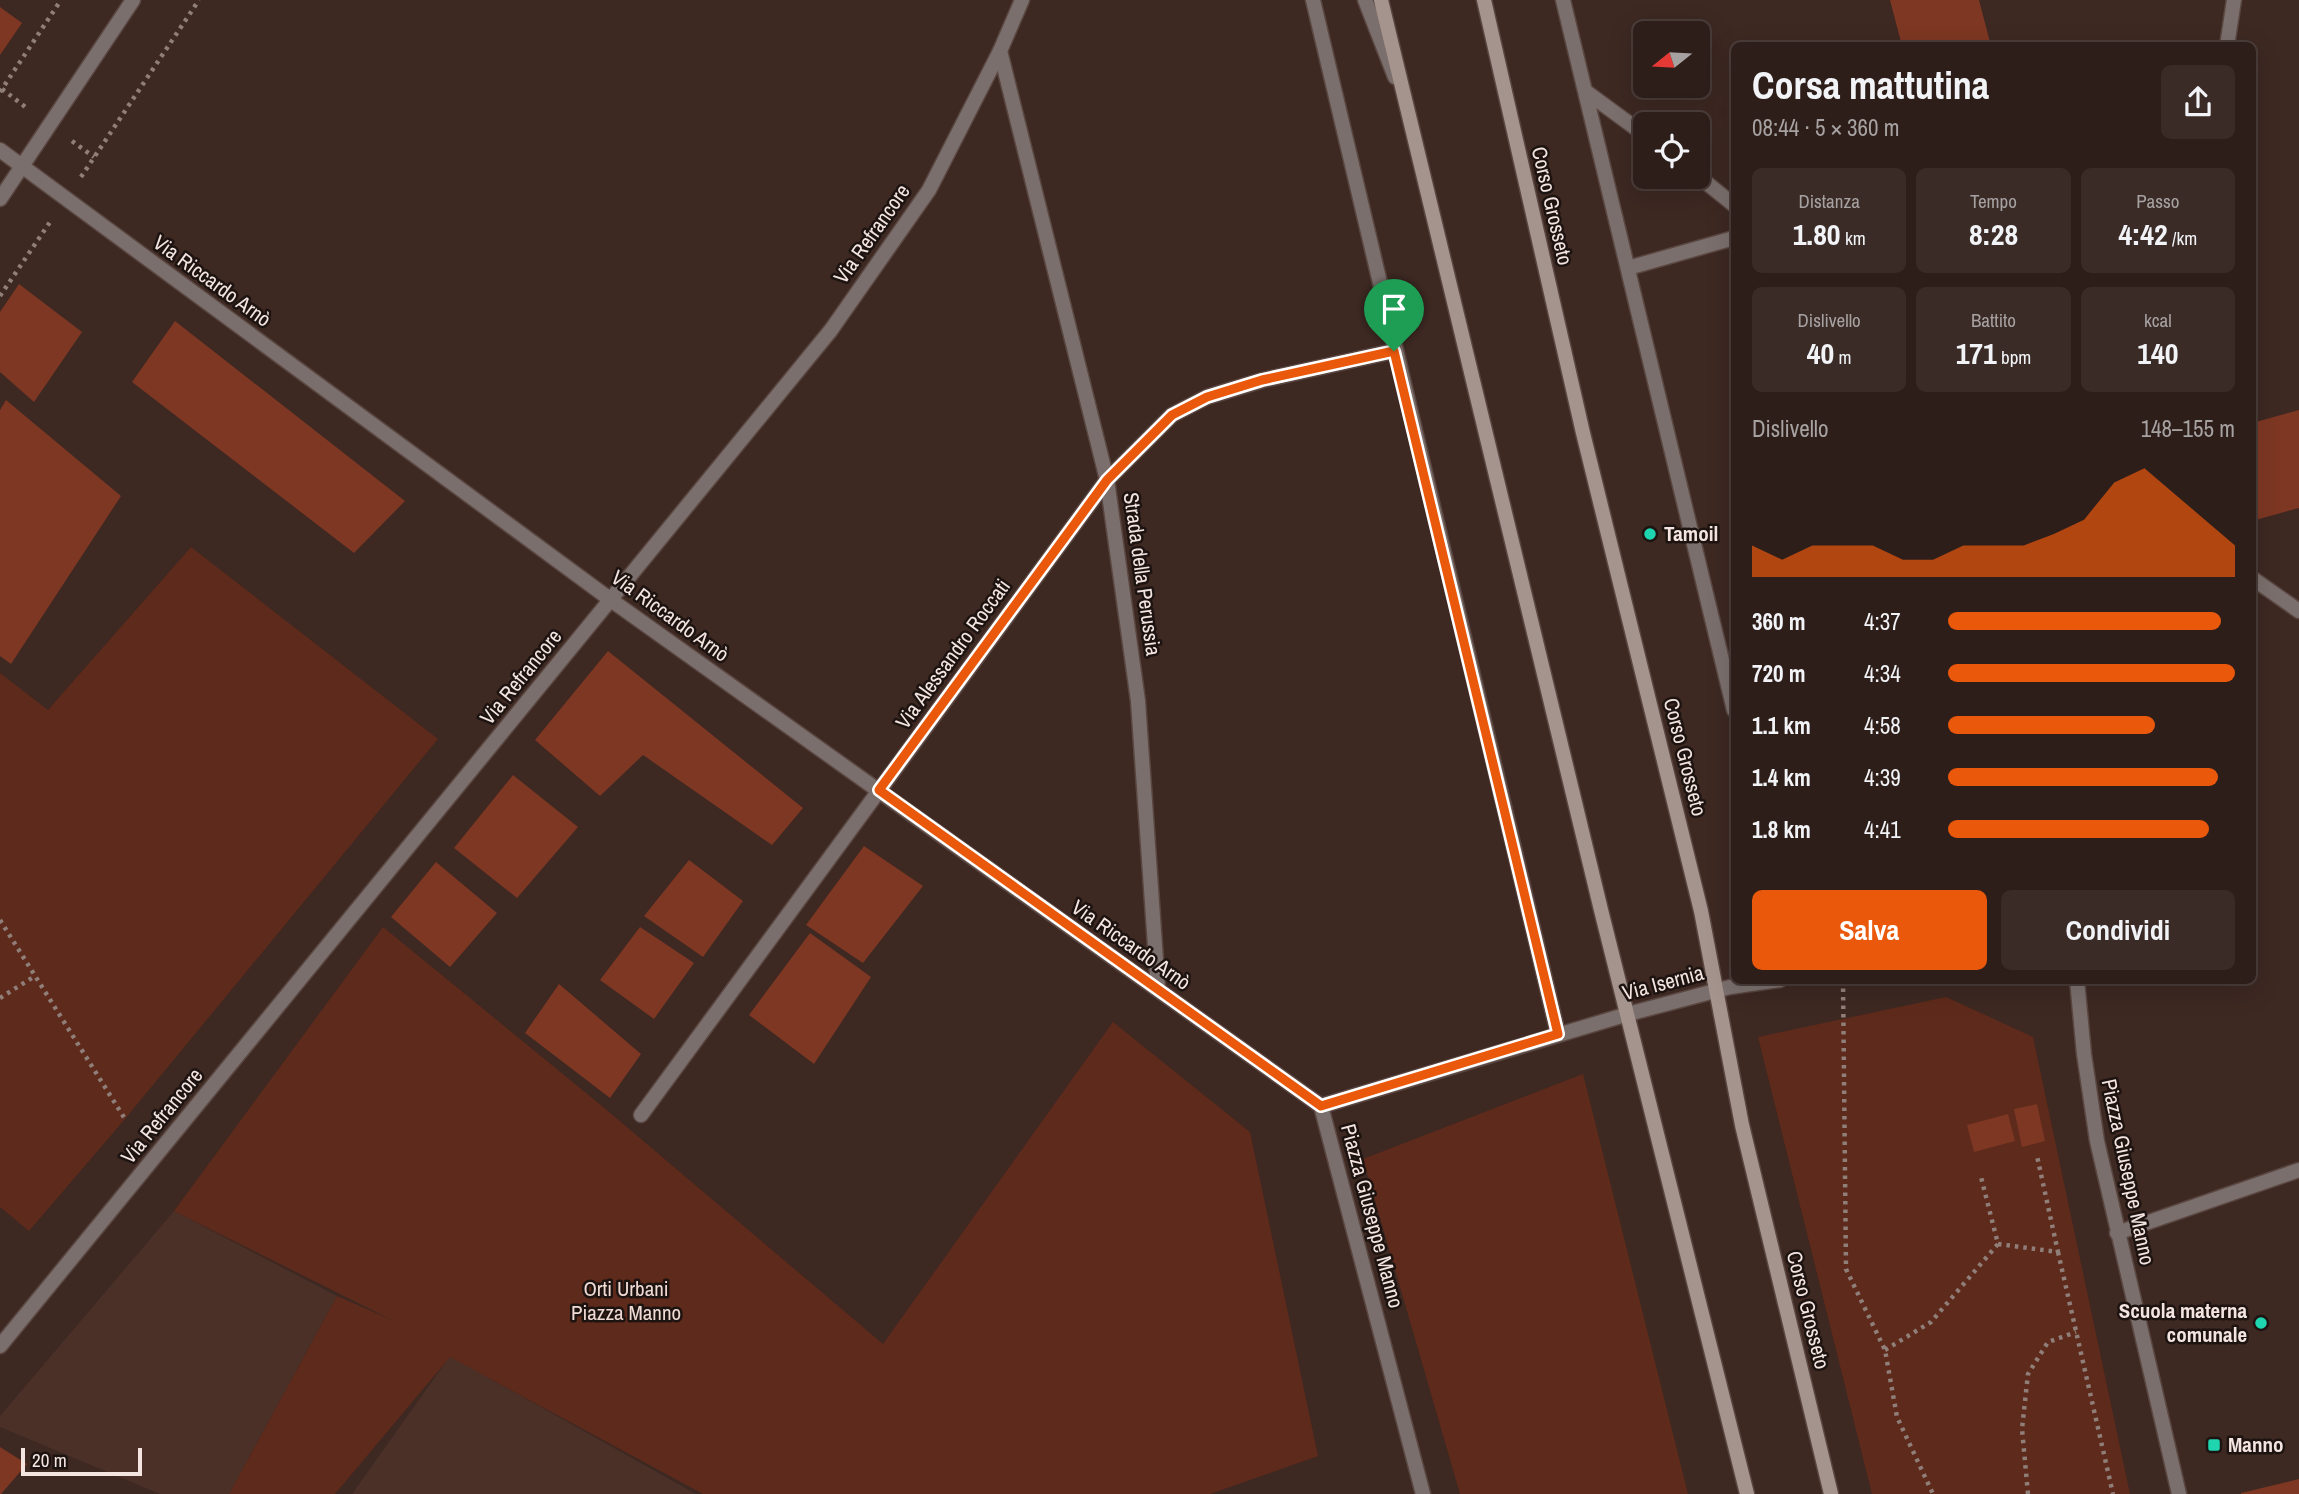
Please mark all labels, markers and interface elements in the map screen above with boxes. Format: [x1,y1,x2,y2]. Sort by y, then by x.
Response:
north arrow [1633,21,1710,98]
map controls [1633,21,1710,189]
text: Corsa mattutina [1752,60,1989,111]
button: share [2161,65,2235,139]
button: locate [1633,112,1710,189]
text: 08:44 · 5 × 360 m [1752,112,1899,143]
street label: Corso Grosseto [1525,144,1580,268]
street label: Via Refrancore [827,178,917,289]
text: Distanza [1798,188,1860,214]
text: Tempo [1970,188,2017,214]
text: Passo [2136,188,2179,214]
text: 1.80 [1793,214,1841,254]
text: 8:28 [1969,214,2018,254]
text: 4:42 [2118,214,2168,254]
text: km [1841,225,1866,251]
text: /km [2168,225,2197,251]
street label: Via Riccardo Arnò [147,228,277,333]
pin [1364,279,1424,351]
icon: arrive [1375,290,1413,328]
text: Dislivello [1798,307,1861,333]
text: Battito [1971,307,2016,333]
text: kcal [2144,307,2172,333]
text: 40 [1807,333,1834,373]
text: 171 [1956,333,1997,373]
text: 140 [2137,333,2178,373]
text: m [1834,344,1852,370]
text: bpm [1997,344,2031,370]
text: Dislivello [1752,413,1829,444]
text: 148–155 m [2141,413,2235,444]
street label: Strada della Perussia [1117,490,1168,658]
place label: Tamoil [1664,519,1718,548]
marker: Tamoil [1642,526,1658,542]
street label: Via Riccardo Arnò [605,563,735,668]
street label: Via Alessandro Roccati [888,573,1017,735]
text: 360 m [1752,606,1805,637]
text: 4:37 [1864,606,1901,637]
street label: Via Refrancore [473,623,568,731]
text: 720 m [1752,658,1805,689]
text: 4:34 [1864,658,1901,689]
street label: Corso Grosseto [1657,695,1714,819]
text: 1.1 km [1752,710,1811,741]
text: 4:58 [1864,710,1901,741]
text: 1.4 km [1752,762,1811,793]
text: 4:39 [1864,762,1901,793]
text: 1.8 km [1752,814,1811,845]
text: 4:41 [1864,814,1901,845]
button: Salva [1752,890,1987,970]
button: Condividi [2001,890,2235,970]
street label: Via Riccardo Arnò [1066,893,1197,996]
street label: Via Isernia [1619,958,1707,1007]
street label: Via Refrancore [114,1062,209,1170]
street label: Piazza Giuseppe Manno [2095,1076,2162,1268]
street label: Piazza Giuseppe Manno [1334,1121,1411,1311]
street label: Corso Grosseto [1780,1248,1837,1372]
park label: Orti Urbani Piazza Manno [571,1274,681,1327]
place label: Scuola materna comunale [2119,1296,2247,1349]
marker: Scuola materna comunale [2253,1315,2269,1331]
place label: Manno [2228,1430,2283,1459]
marker: Manno [2206,1437,2222,1453]
scale bar [21,1445,142,1477]
text: 20 m [32,1447,67,1473]

